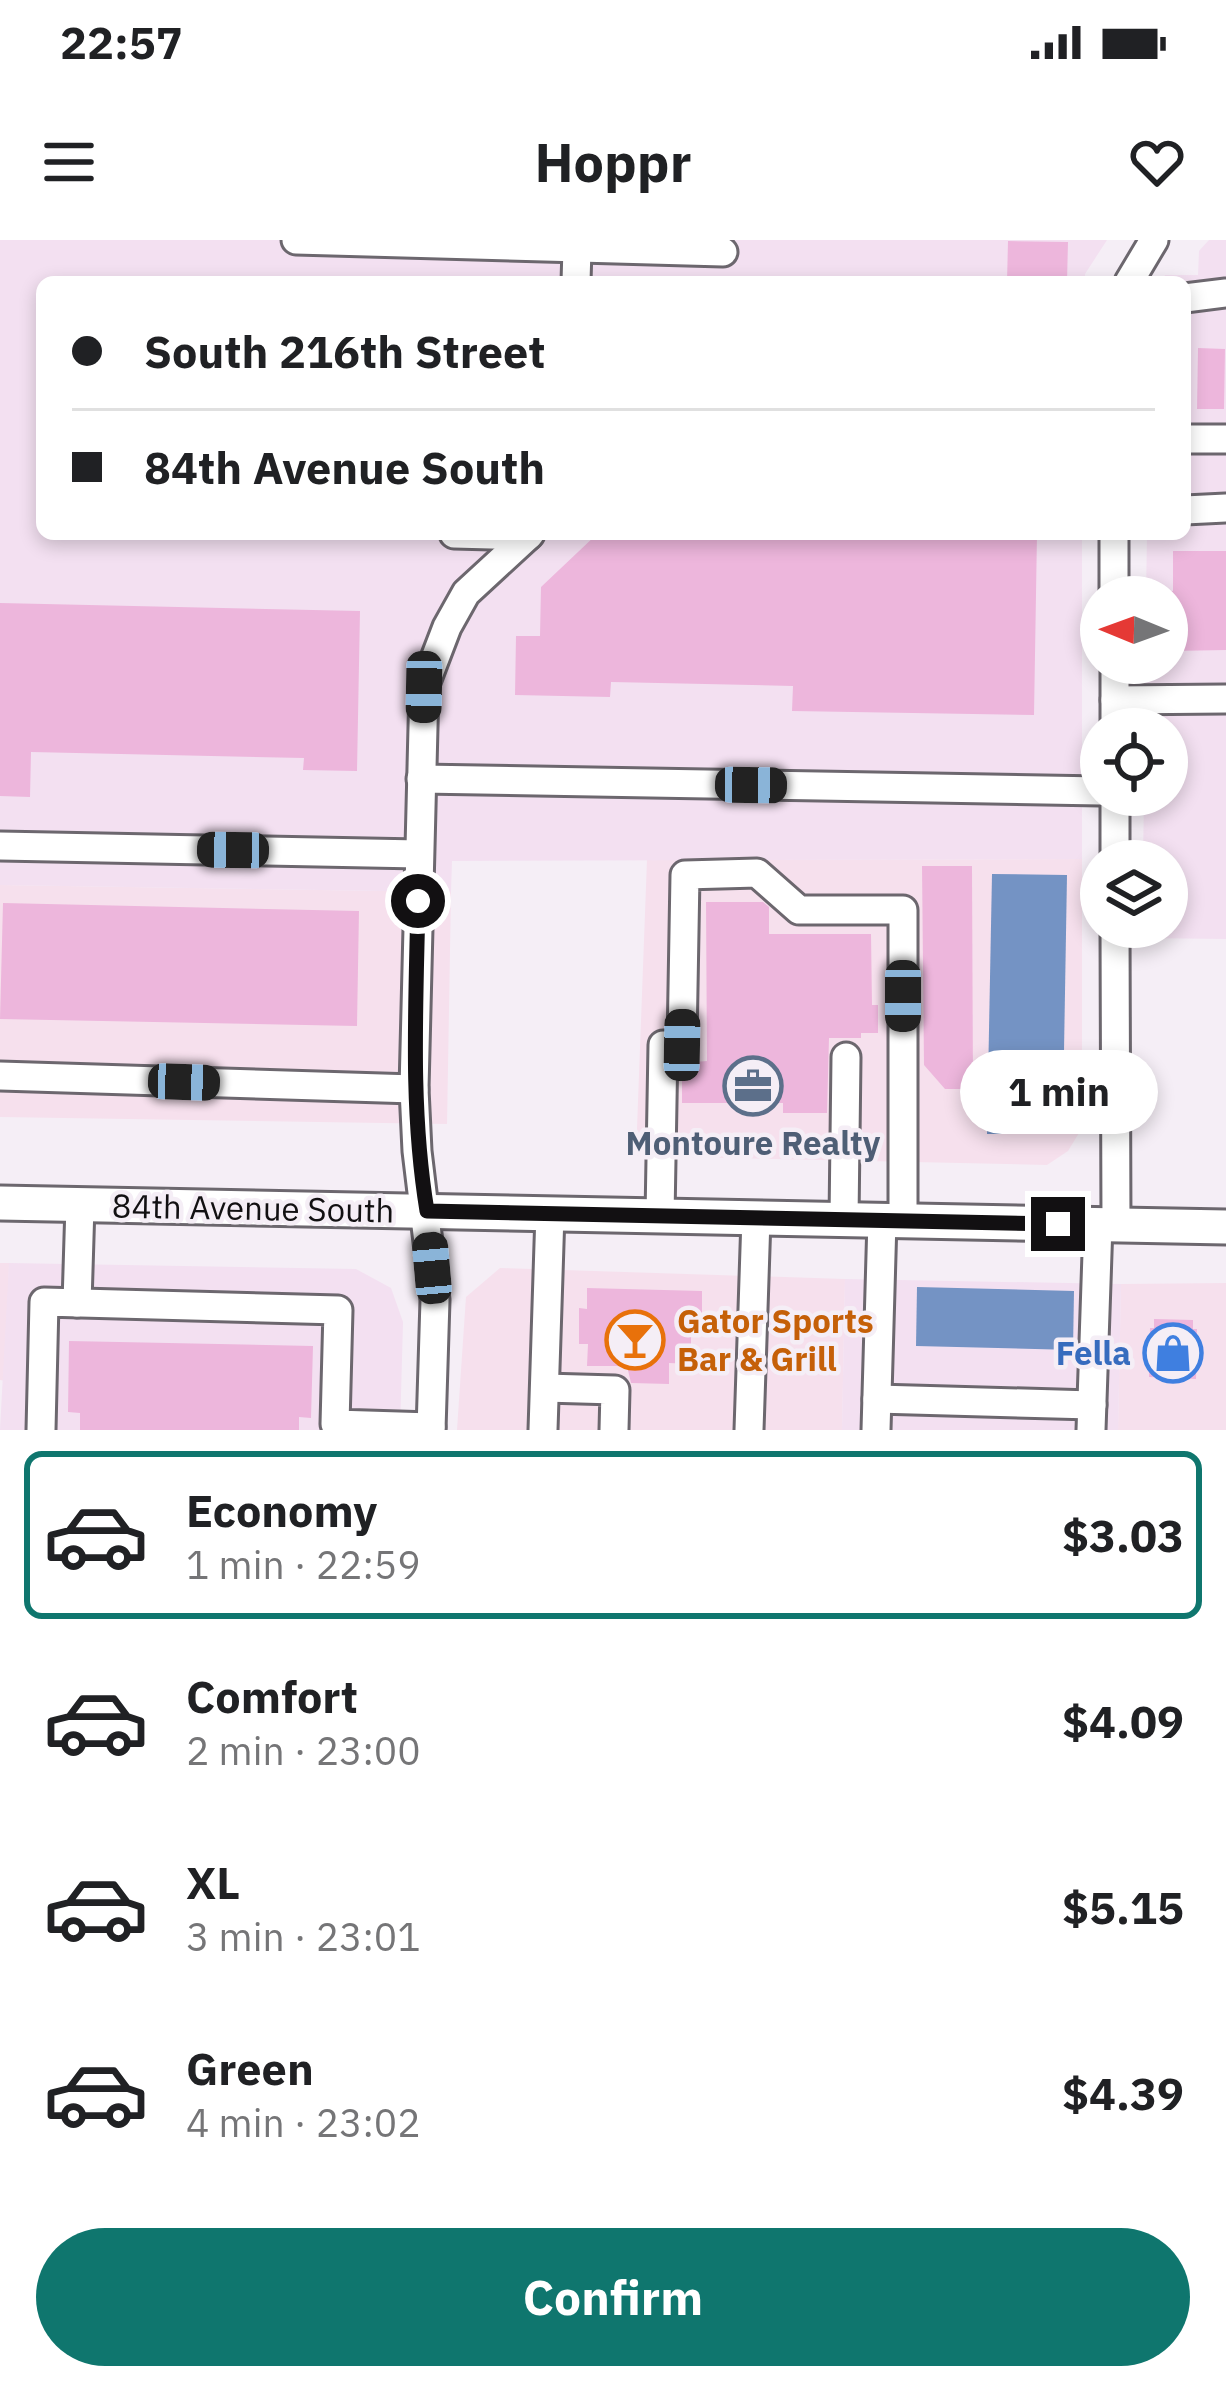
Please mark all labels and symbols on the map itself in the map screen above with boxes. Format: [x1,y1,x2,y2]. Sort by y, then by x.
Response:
north arrow [1080,576,1188,684]
car [405,651,443,723]
car [715,766,787,804]
car [197,831,269,869]
route start [391,874,445,928]
car [885,960,921,1032]
car [663,1009,701,1081]
callout: 1 min [959,1050,1157,1134]
office icon: Montoure Realty [722,1055,784,1117]
car [147,1063,221,1101]
place label: Montoure Realty [626,1121,881,1164]
street label: 84th Avenue South [111,1184,395,1231]
route end [1031,1197,1085,1251]
car [411,1231,453,1305]
place label: Gator Sports Bar & Grill [677,1299,874,1380]
bar icon: Gator Sports Bar & Grill [604,1309,666,1371]
shop icon: Fella [1142,1322,1204,1384]
place label: Fella [1056,1331,1131,1374]

